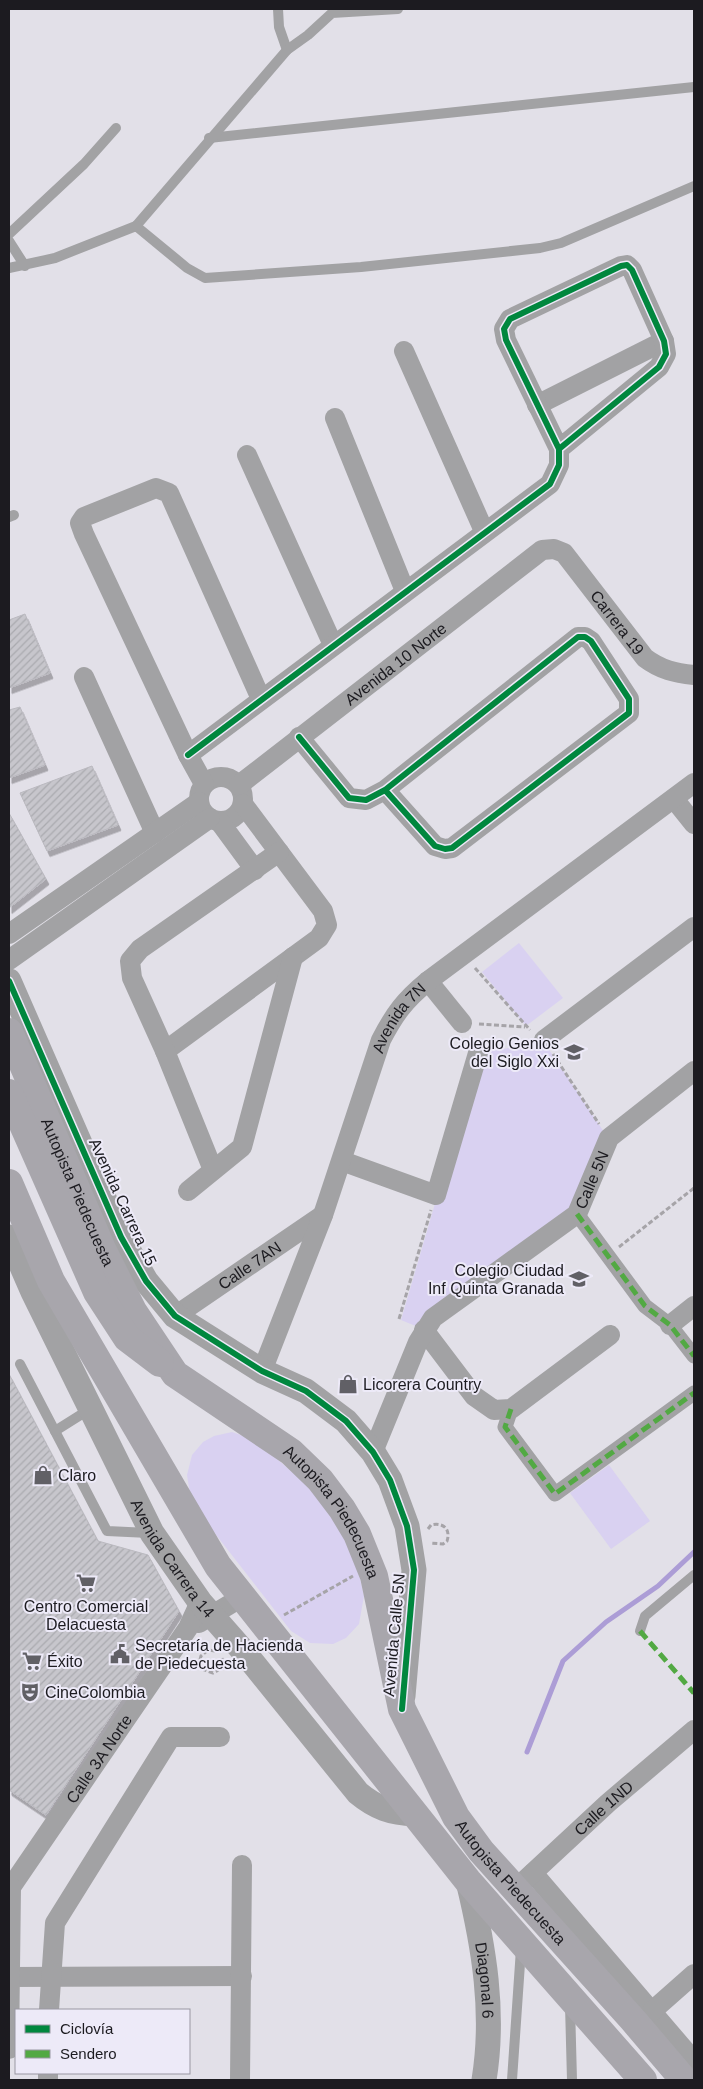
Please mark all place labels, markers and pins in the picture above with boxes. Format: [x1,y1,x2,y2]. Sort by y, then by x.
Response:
place label: Colegio Genios del Siglo Xxi [450,1035,559,1070]
school or university icon: Colegio Genios del Siglo Xxi [563,1041,585,1063]
place label: Colegio Ciudad Inf Quinta Granada [428,1262,564,1297]
school or university icon: Colegio Ciudad Inf Quinta Granada [568,1268,590,1290]
shop icon: Licorera Country [337,1373,359,1395]
place label: Licorera Country [363,1376,481,1393]
shop icon: Claro [32,1464,54,1486]
place label: Claro [58,1467,96,1484]
supermarket icon: Centro Comercial Delacuesta [75,1572,97,1594]
place label: Centro Comercial Delacuesta [24,1598,148,1633]
place label: Secretaría de Hacienda de Piedecuesta [135,1637,303,1672]
public building icon: Secretaría de Hacienda de Piedecuesta [109,1643,131,1665]
supermarket icon: Éxito [21,1650,43,1672]
place label: Éxito [47,1652,83,1670]
theatre icon: CineColombia [19,1681,41,1703]
place label: CineColombia [45,1684,146,1701]

